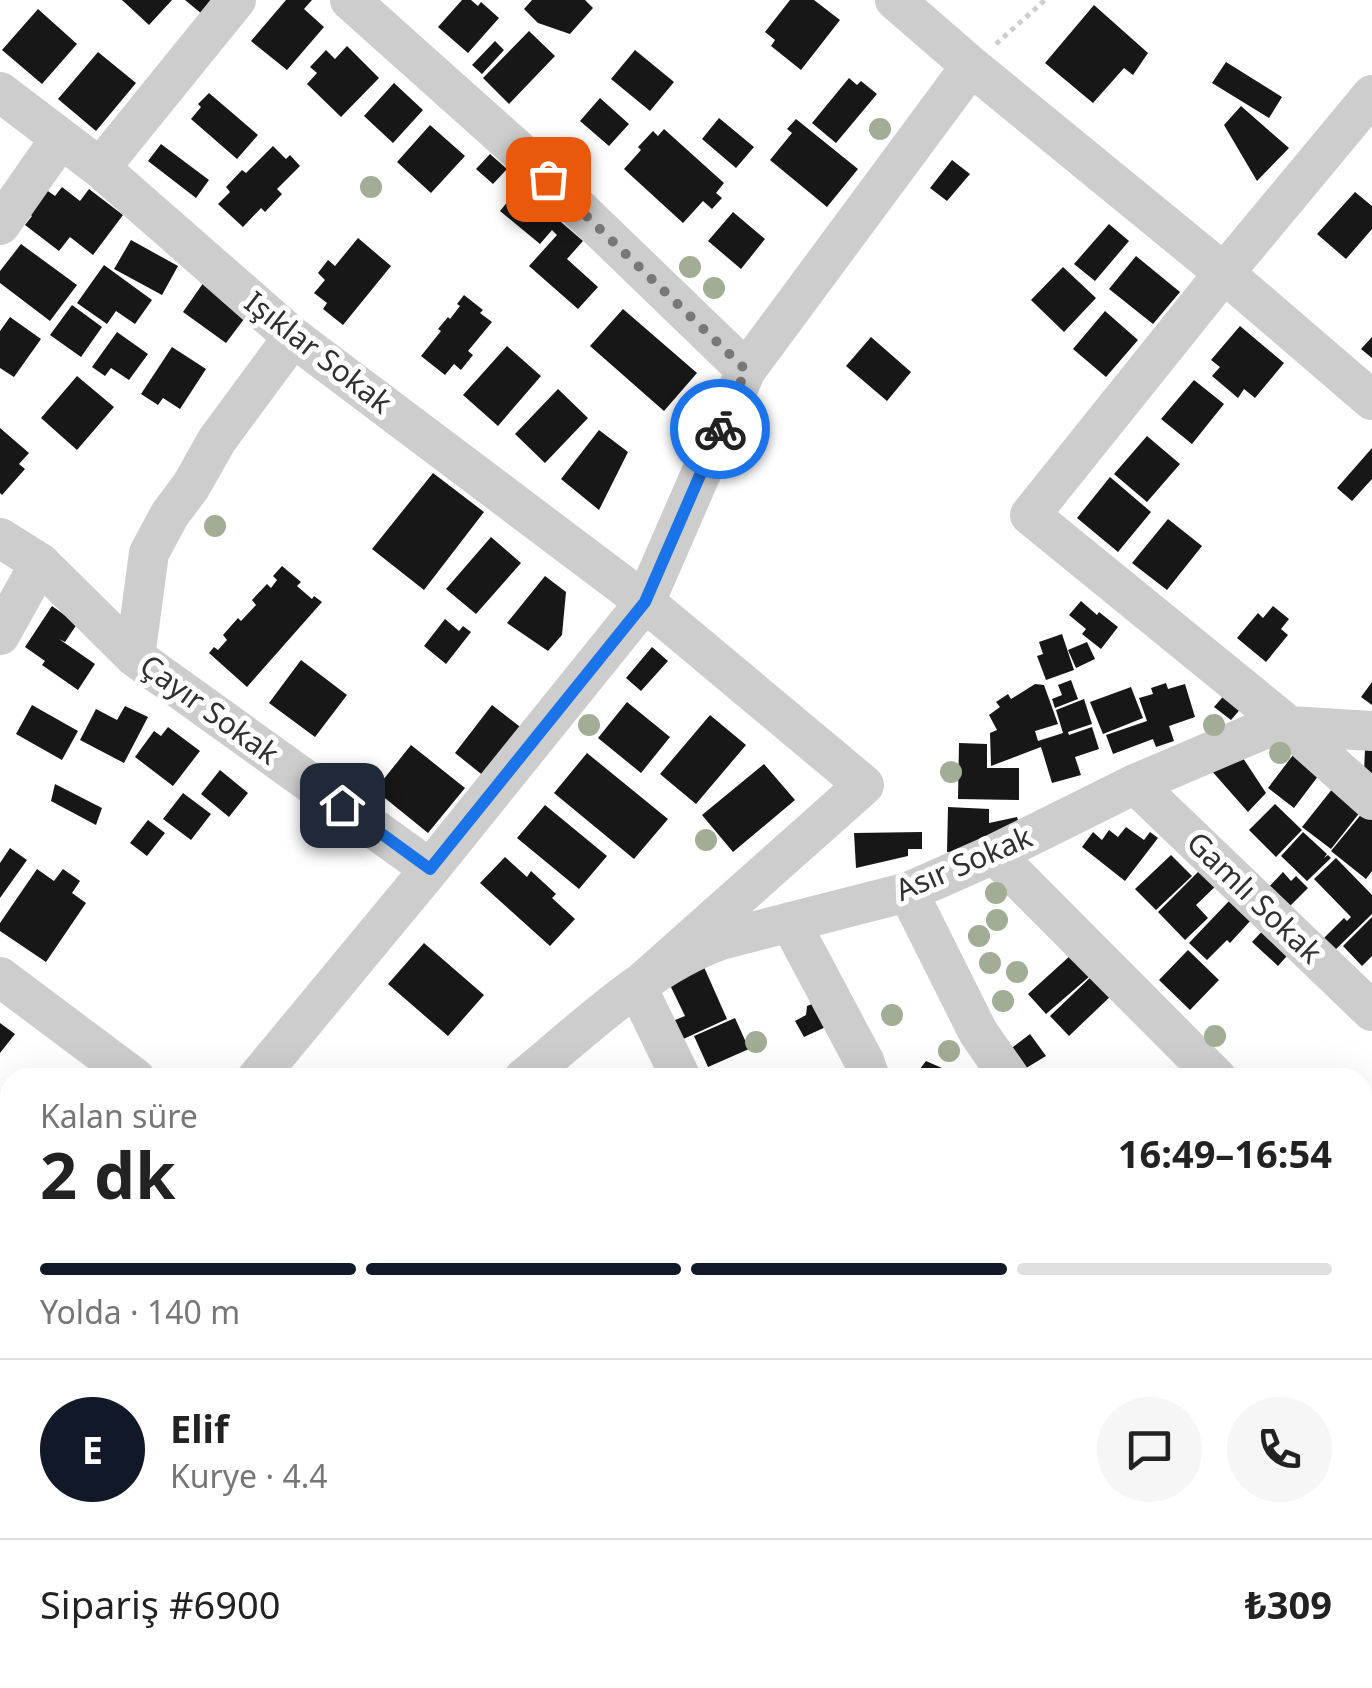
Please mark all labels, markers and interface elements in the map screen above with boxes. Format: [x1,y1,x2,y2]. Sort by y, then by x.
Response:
pin [506,137,591,222]
icon: bag [521,152,576,207]
street label: Işıklar Sokak [237,281,401,422]
courier [670,379,770,479]
icon: bike [693,402,748,457]
street label: Çayır Sokak [132,644,288,773]
pin [300,763,385,848]
icon: home [315,778,370,833]
street label: Asır Sokak [889,815,1038,910]
street label: Gamlı Sokak [1178,822,1332,972]
text: Kalan süre [40,1094,198,1137]
text: 16:49–16:54 [1118,1127,1332,1179]
text: 2 dk [40,1130,175,1218]
text: Yolda · 140 m [40,1290,240,1333]
button: chat [1097,1397,1202,1502]
button: phone [1227,1397,1332,1502]
text: Elif [170,1402,229,1454]
text: E [82,1423,103,1475]
text: Kurye · 4.4 [170,1454,328,1497]
text: Sipariş #6900 [40,1578,280,1630]
text: ₺309 [1245,1578,1332,1630]

